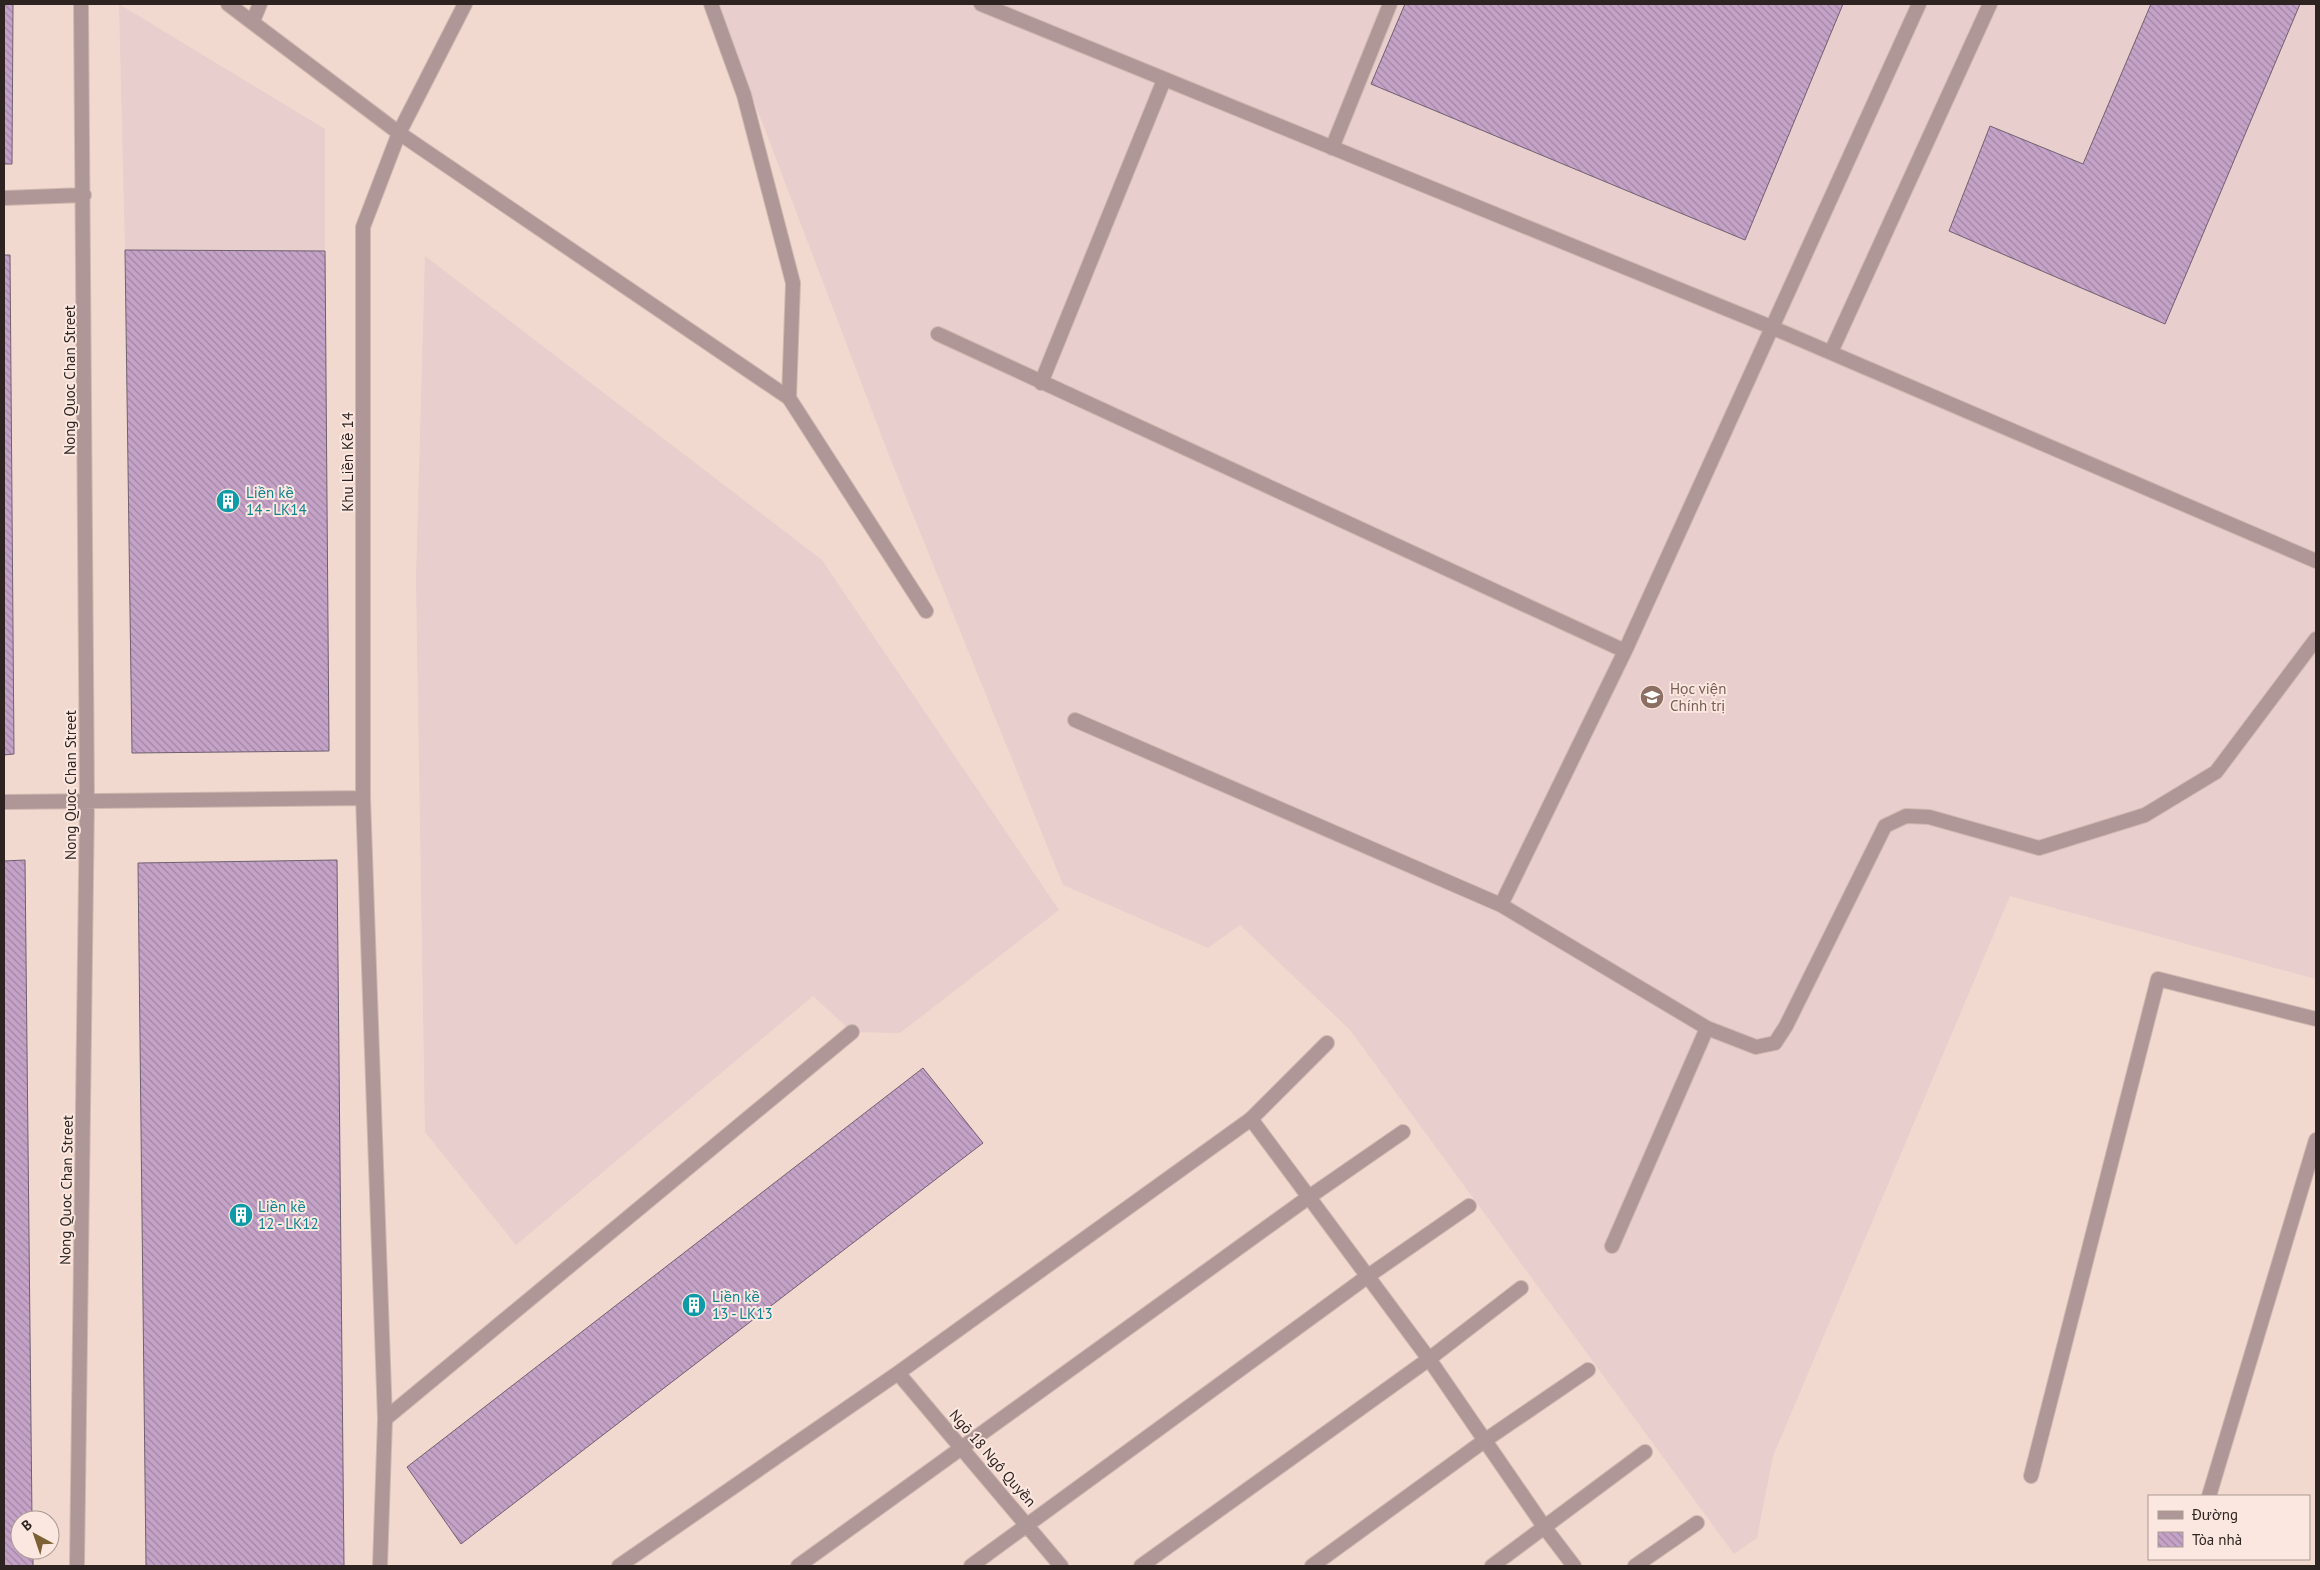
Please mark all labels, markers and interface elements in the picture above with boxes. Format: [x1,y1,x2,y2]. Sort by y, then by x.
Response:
street label: Nong Quoc Chan Street [60,305,79,455]
street label: Khu Liền Kề 14 [338,412,357,512]
place label: Liền kề 14 - LK14 [246,483,307,519]
building icon: Liền kề 14 - LK14 [215,488,241,514]
place label: Học viện Chính trị [1670,679,1726,715]
school or university icon: Học viện Chính trị [1639,684,1665,710]
street label: Nong Quoc Chan Street [61,710,80,860]
street label: Nong Quoc Chan Street [55,1115,77,1265]
place label: Liền kề 12 - LK12 [258,1197,319,1233]
building icon: Liền kề 12 - LK12 [228,1202,254,1228]
place label: Liền kề 13 - LK13 [712,1287,773,1323]
building icon: Liền kề 13 - LK13 [681,1292,707,1318]
street label: Ngõ 18 Ngô Quyền [946,1405,1040,1511]
legend [2148,1495,2310,1560]
text: Đường [2191,1505,2238,1524]
north arrow [10,1510,60,1560]
text: B [18,1515,36,1535]
text: Tòa nhà [2192,1530,2242,1549]

